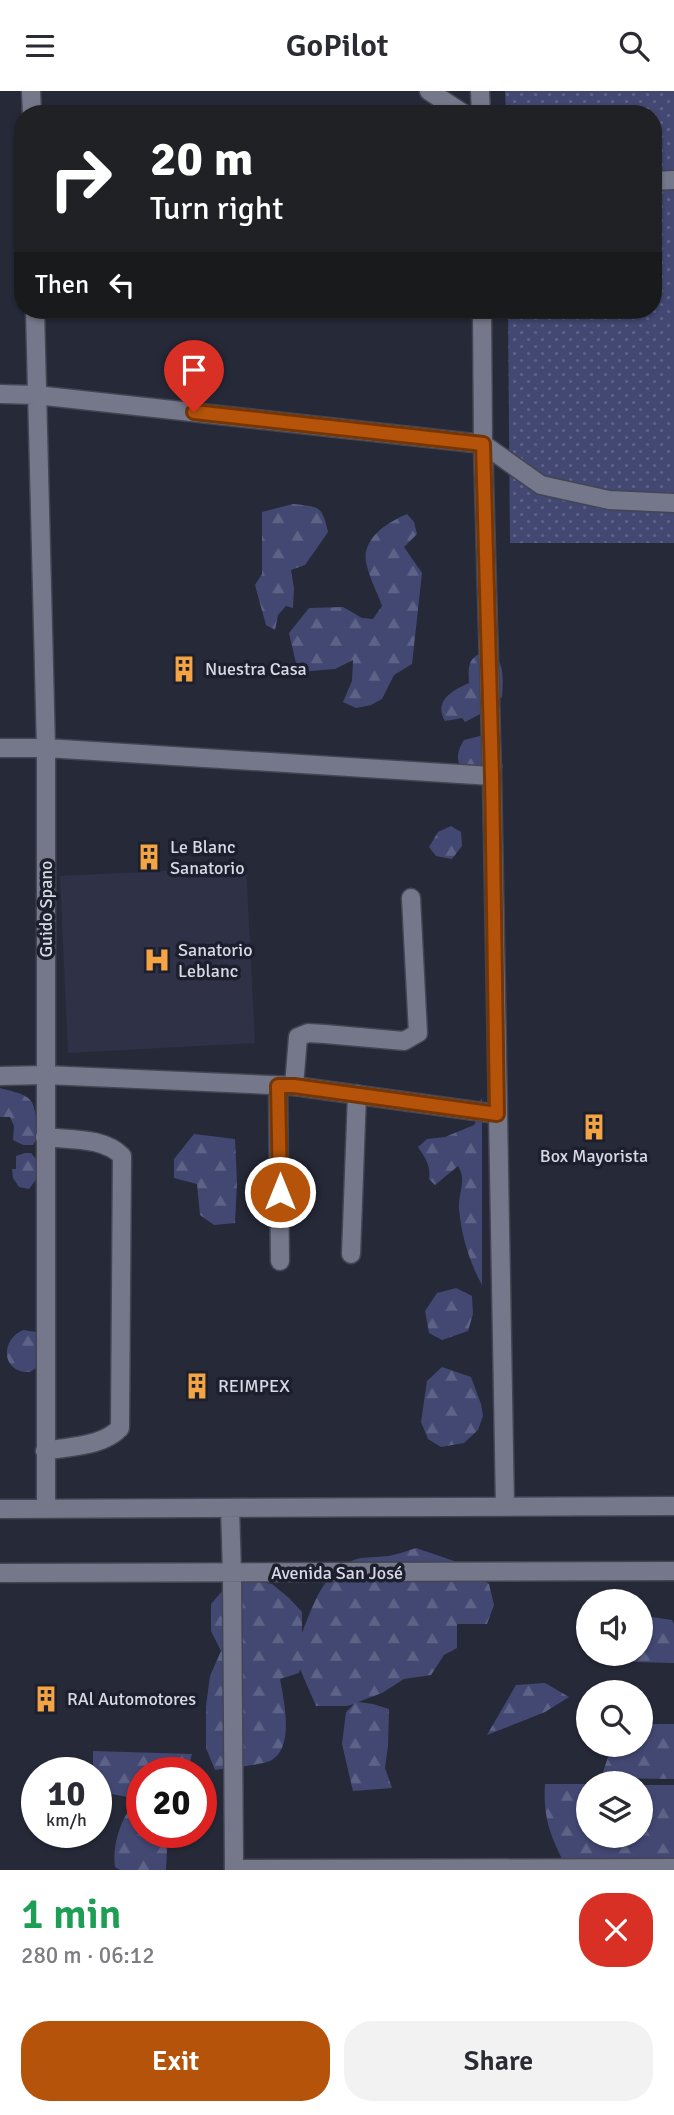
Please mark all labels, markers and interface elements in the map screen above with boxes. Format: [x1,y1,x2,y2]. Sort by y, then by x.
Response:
text: GoPilot [286,26,388,65]
icon: menu [21,27,59,65]
icon: search [615,27,653,65]
text: 20 m [150,129,253,189]
icon: right [35,133,126,224]
text: Turn right [150,189,283,228]
icon: left [103,266,141,304]
text: Then [35,269,89,301]
pin [164,340,224,412]
icon: arrive [175,351,213,389]
building icon: Nuestra Casa [169,654,199,684]
place label: Nuestra Casa [205,658,307,680]
place label: Le Blanc Sanatorio [170,836,245,879]
building icon: Le Blanc Sanatorio [134,842,164,872]
street label: Guido Spano [35,861,57,957]
place label: Sanatorio Leblanc [178,939,253,982]
hospital icon: Sanatorio Leblanc [142,945,172,975]
building icon: Box Mayorista [579,1112,609,1142]
place label: Box Mayorista [540,1145,648,1167]
position arrow [243,1155,317,1229]
building icon: REIMPEX [182,1371,212,1401]
place label: REIMPEX [218,1375,290,1397]
street label: Avenida San José [271,1562,403,1584]
map controls [576,1589,653,1848]
button: sound [576,1589,653,1666]
button: search [576,1680,653,1757]
building icon: RAl Automotores [31,1684,61,1714]
place label: RAl Automotores [67,1688,196,1710]
speed limit sign: 20 [126,1757,217,1848]
button: layers [576,1771,653,1848]
text: 10 [48,1772,85,1815]
text: km/h [46,1809,87,1831]
text: 1 min [21,1889,122,1940]
button: close [579,1893,653,1967]
text: 280 m · 06:12 [21,1941,155,1970]
button: Exit [21,2021,330,2101]
button: Share [344,2021,653,2101]

